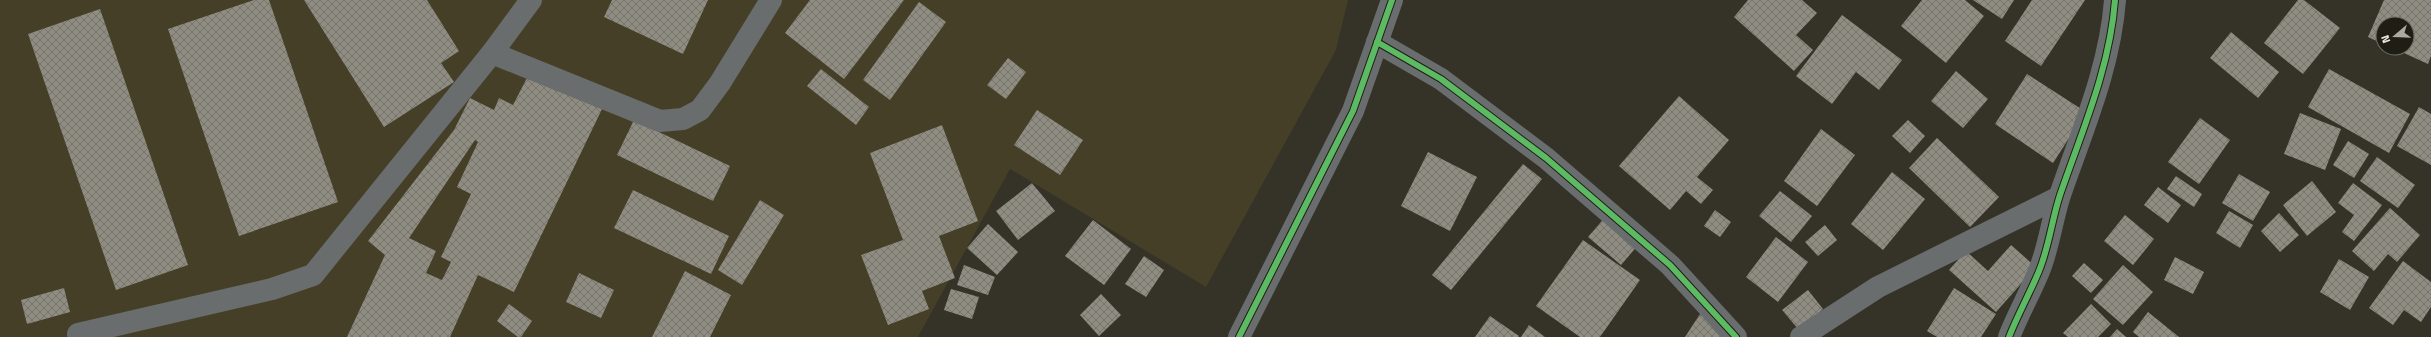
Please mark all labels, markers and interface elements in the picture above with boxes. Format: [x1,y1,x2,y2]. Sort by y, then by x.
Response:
north arrow [2375,16,2415,56]
text: N [2377,33,2394,45]

